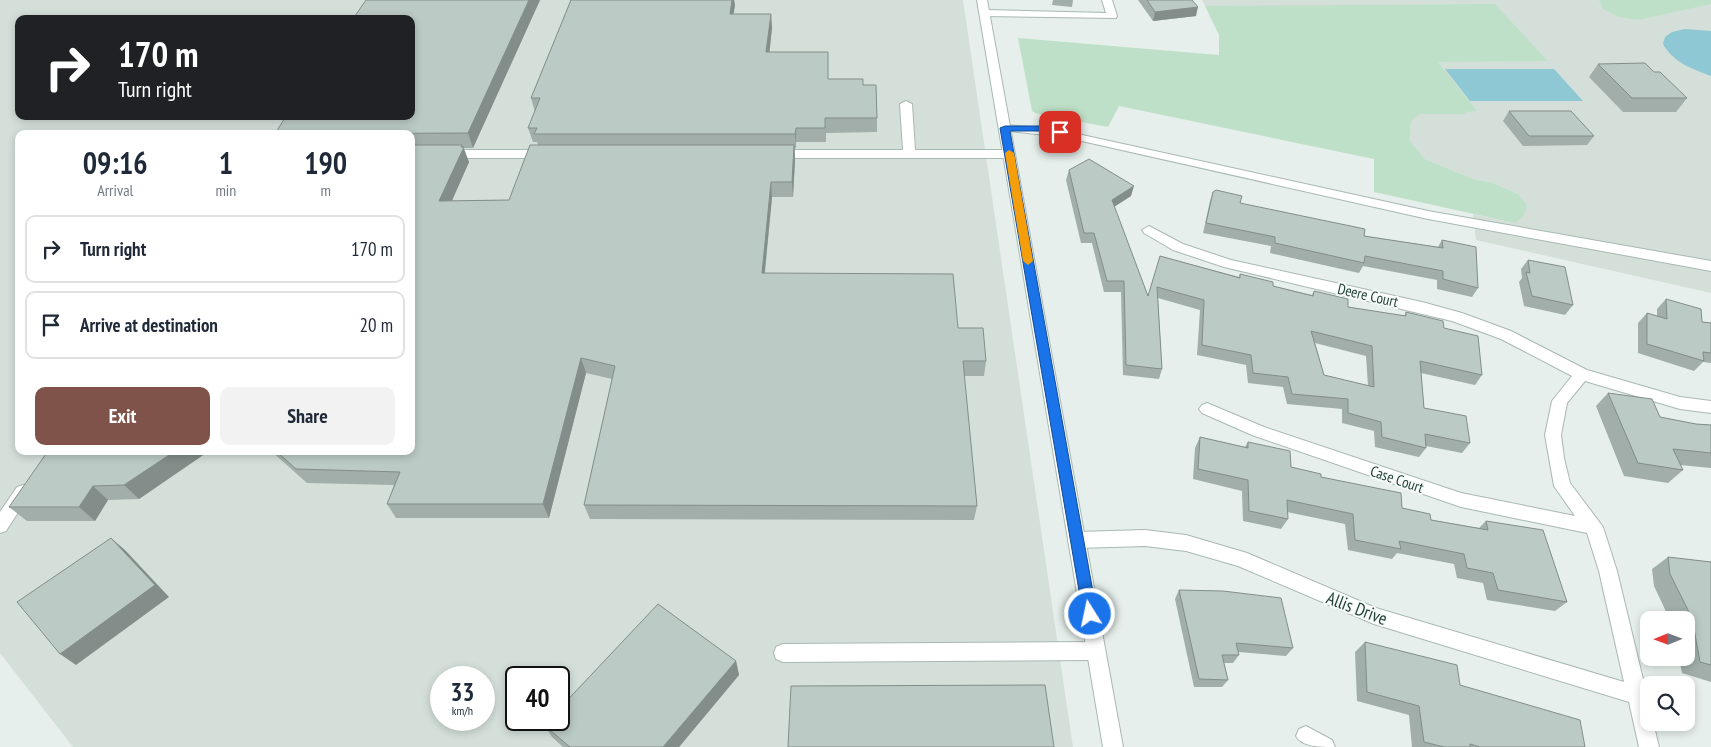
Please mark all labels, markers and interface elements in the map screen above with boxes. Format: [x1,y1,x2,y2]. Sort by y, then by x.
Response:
text: 170 m [118,31,199,77]
icon: right [35,35,100,100]
text: Turn right [118,75,192,103]
pin [1039,111,1081,153]
icon: arrive [1046,118,1074,146]
text: 09:16 [83,143,148,182]
text: 1 [219,143,233,182]
text: 190 [304,143,347,182]
text: Arrival [97,180,133,200]
text: min [215,180,236,200]
text: m [320,180,331,200]
icon: right [37,235,65,263]
text: Turn right [80,237,146,261]
text: 170 m [351,237,393,261]
street label: Deere Court [1336,279,1400,311]
icon: arrive [37,311,65,339]
text: Arrive at destination [80,313,218,337]
text: 20 m [360,313,393,337]
button: Exit [35,387,210,445]
button: Share [220,387,395,445]
street label: Case Court [1368,461,1426,497]
street label: Allis Drive [1323,586,1391,630]
position arrow [1063,587,1115,639]
north arrow [1640,611,1695,666]
map controls [1640,611,1695,731]
speed limit sign: 40 [505,666,570,731]
text: 33 [451,676,474,708]
button: search [1640,676,1695,731]
text: km/h [452,703,473,718]

